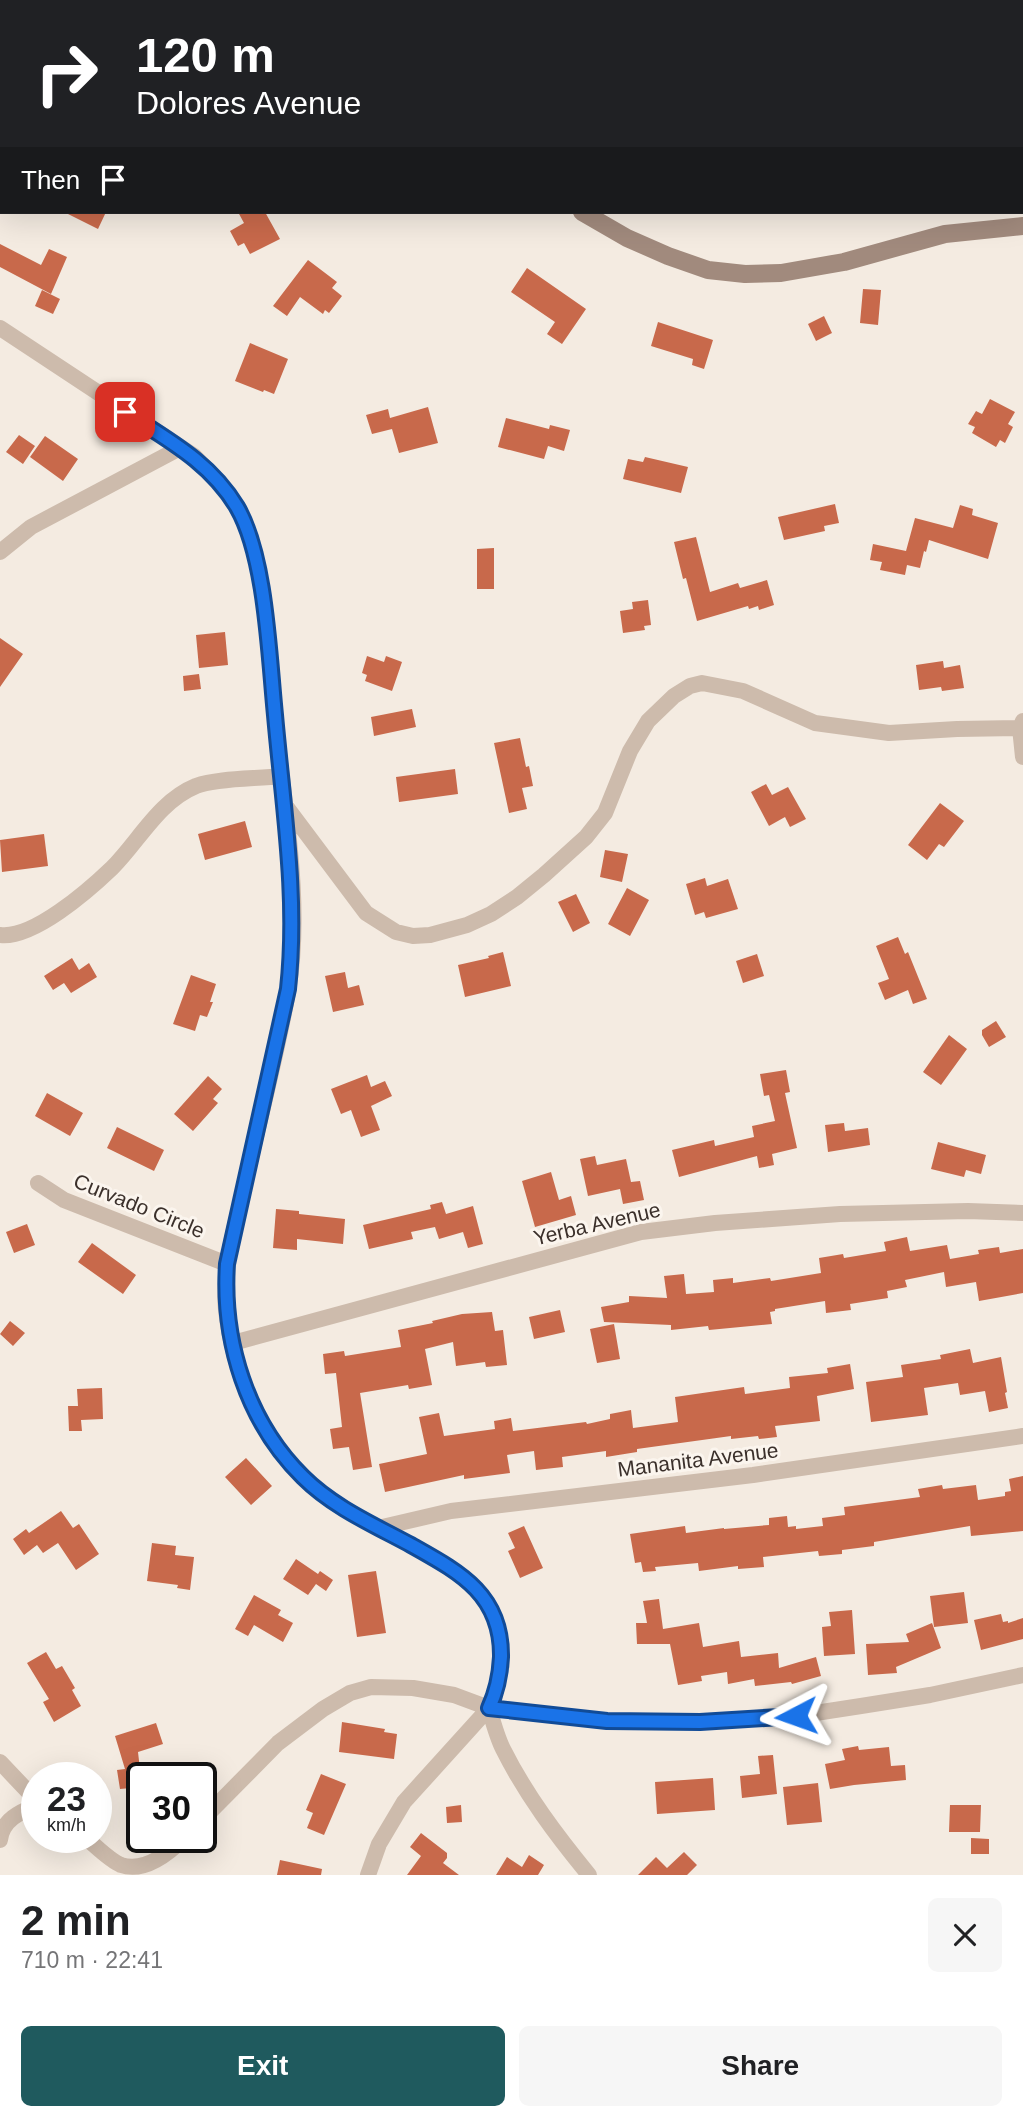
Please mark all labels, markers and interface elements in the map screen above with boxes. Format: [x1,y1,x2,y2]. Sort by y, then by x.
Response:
icon: right [21,28,112,119]
text: 120 m [136,28,275,82]
text: Dolores Avenue [136,85,361,121]
icon: arrive [94,161,132,199]
text: Then [21,165,80,195]
pin [95,382,155,442]
icon: arrive [106,393,144,431]
street label: Curvado Circle [70,1169,208,1242]
street label: Yerba Avenue [531,1198,663,1249]
street label: Mananita Avenue [616,1438,780,1481]
position arrow [759,1679,833,1753]
speed limit sign: 30 [126,1762,217,1853]
text: 23 [47,1779,86,1818]
text: km/h [47,1815,86,1835]
text: 2 min [21,1897,131,1944]
button: close [928,1898,1002,1972]
text: 710 m · 22:41 [21,1947,163,1973]
button: Exit [21,2026,505,2106]
button: Share [519,2026,1002,2106]

